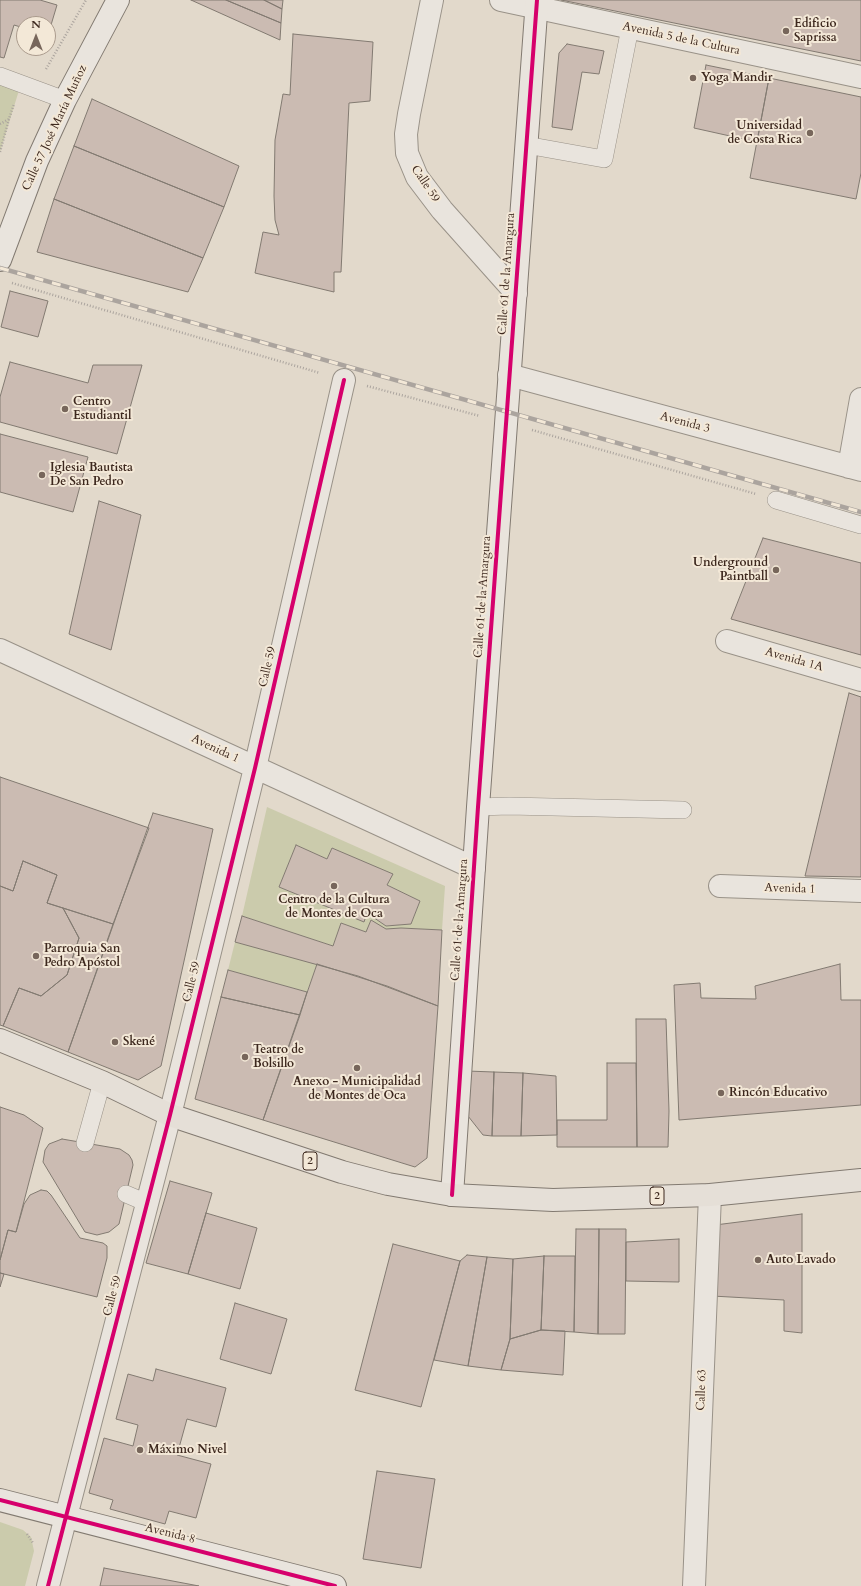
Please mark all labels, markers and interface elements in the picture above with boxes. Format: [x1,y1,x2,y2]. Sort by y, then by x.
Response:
north arrow [16,16,56,56]
text: N [31,17,41,32]
place label: Edificio Saprissa [794,17,837,45]
street label: Avenida 5 de la Cultura [621,20,741,58]
marker: Edificio Saprissa [781,26,791,36]
street label: Calle 57 José María Muñoz [20,63,90,193]
place label: Yoga Mandir [701,71,773,85]
marker: Yoga Mandir [688,73,698,83]
place label: Universidad de Costa Rica [727,119,802,147]
marker: Universidad de Costa Rica [805,128,815,138]
street label: Calle 59 [407,163,443,205]
street label: Calle 61 de la Amargura [496,212,518,336]
place label: Centro Estudiantil [73,395,131,423]
marker: Centro Estudiantil [60,404,70,414]
street label: Avenida 3 [658,409,712,437]
place label: Iglesia Bautista De San Pedro [50,461,133,489]
marker: Iglesia Bautista De San Pedro [37,470,47,480]
street label: Calle 61 de la Amargura [472,535,494,659]
place label: Underground Paintball [693,556,768,584]
marker: Underground Paintball [771,565,781,575]
street label: Calle 59 [256,645,280,689]
street label: Avenida 1A [763,645,825,675]
street label: Avenida 1 [189,732,241,766]
street label: Calle 61 de la Amargura [449,858,471,982]
marker: Centro de la Cultura de Montes de Oca [329,881,339,891]
street label: Avenida 1 [764,881,816,897]
place label: Centro de la Cultura de Montes de Oca [278,893,390,921]
place label: Parroquia San Pedro Apóstol [44,942,120,970]
marker: Parroquia San Pedro Apóstol [31,951,41,961]
street label: Calle 59 [180,960,204,1004]
place label: Skené [123,1035,155,1049]
marker: Skené [110,1037,120,1047]
place label: Teatro de Bolsillo [253,1043,304,1071]
marker: Teatro de Bolsillo [240,1052,250,1062]
marker: Anexo - Municipalidad de Montes de Oca [352,1063,362,1073]
place label: Anexo - Municipalidad de Montes de Oca [293,1075,421,1103]
place label: Rincón Educativo [729,1086,827,1100]
marker: Rincón Educativo [716,1088,726,1098]
road number: 2 [303,1152,317,1170]
road number: 2 [650,1187,664,1205]
place label: Auto Lavado [766,1253,836,1267]
marker: Auto Lavado [753,1255,763,1265]
street label: Calle 59 [101,1274,125,1318]
street label: Calle 63 [694,1369,710,1411]
place label: Máximo Nivel [148,1443,227,1457]
marker: Máximo Nivel [135,1445,145,1455]
street label: Avenida 8 [143,1521,197,1547]

